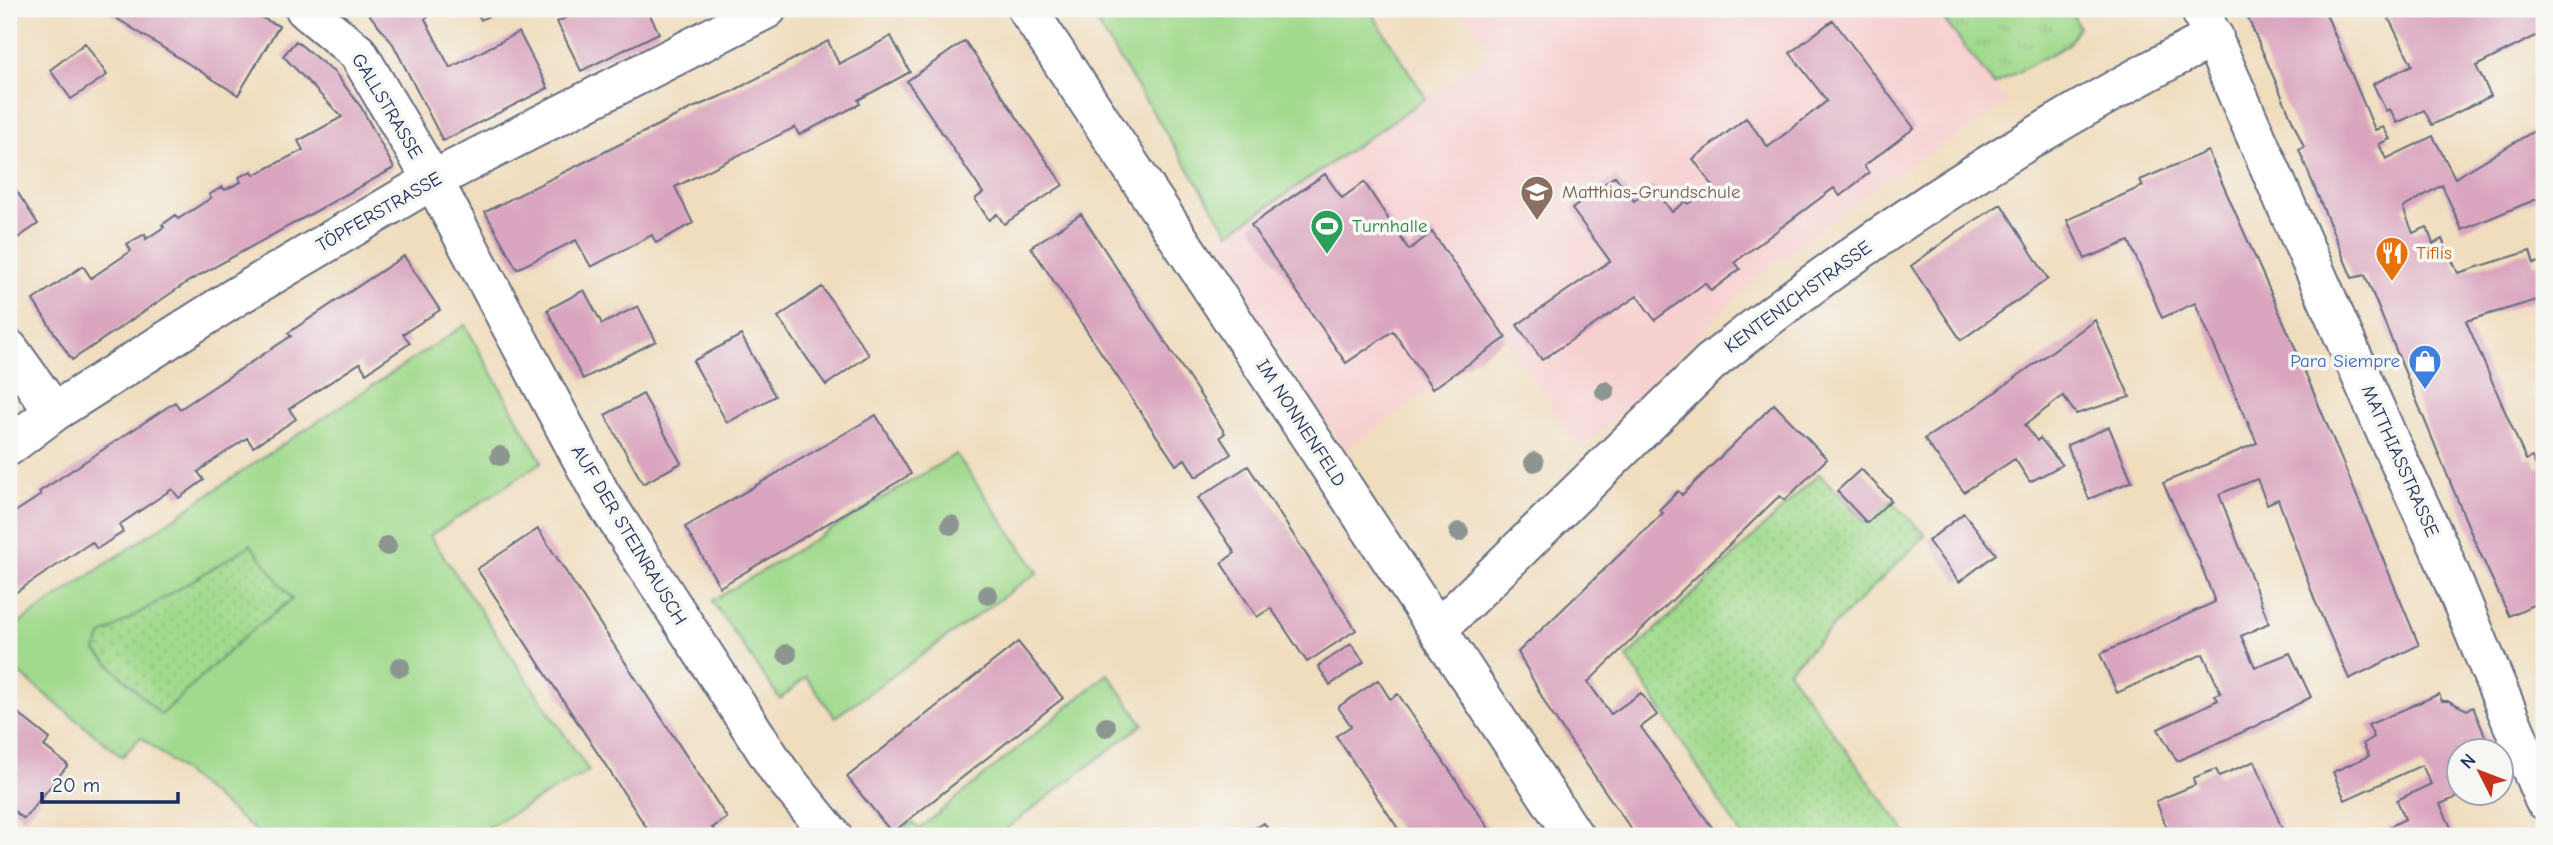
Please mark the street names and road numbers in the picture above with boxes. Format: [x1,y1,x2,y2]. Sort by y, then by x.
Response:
street label: GALLSTRASSE [347,49,427,163]
street label: TÖPFERSTRASSE [313,167,445,257]
street label: KENTENICHSTRASSE [1720,236,1876,358]
street label: IM NONNENFELD [1252,355,1350,491]
street label: MATTHIASSTRASSE [2357,382,2443,540]
street label: AUF DER STEINRAUSCH [567,441,691,629]

